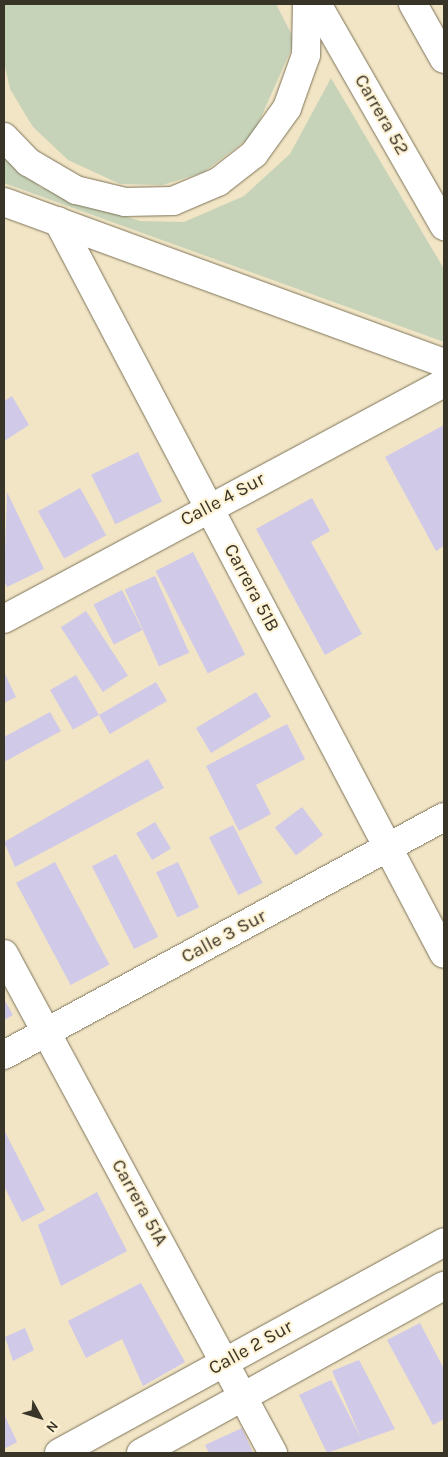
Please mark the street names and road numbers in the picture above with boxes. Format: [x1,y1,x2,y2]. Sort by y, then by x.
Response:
street label: Carrera 52 [349,71,413,159]
street label: Calle 4 Sur [177,468,269,532]
street label: Carrera 51B [218,540,284,636]
street label: Calle 3 Sur [178,905,270,969]
street label: Carrera 51A [106,1156,172,1250]
street label: Calle 2 Sur [205,1316,297,1380]

